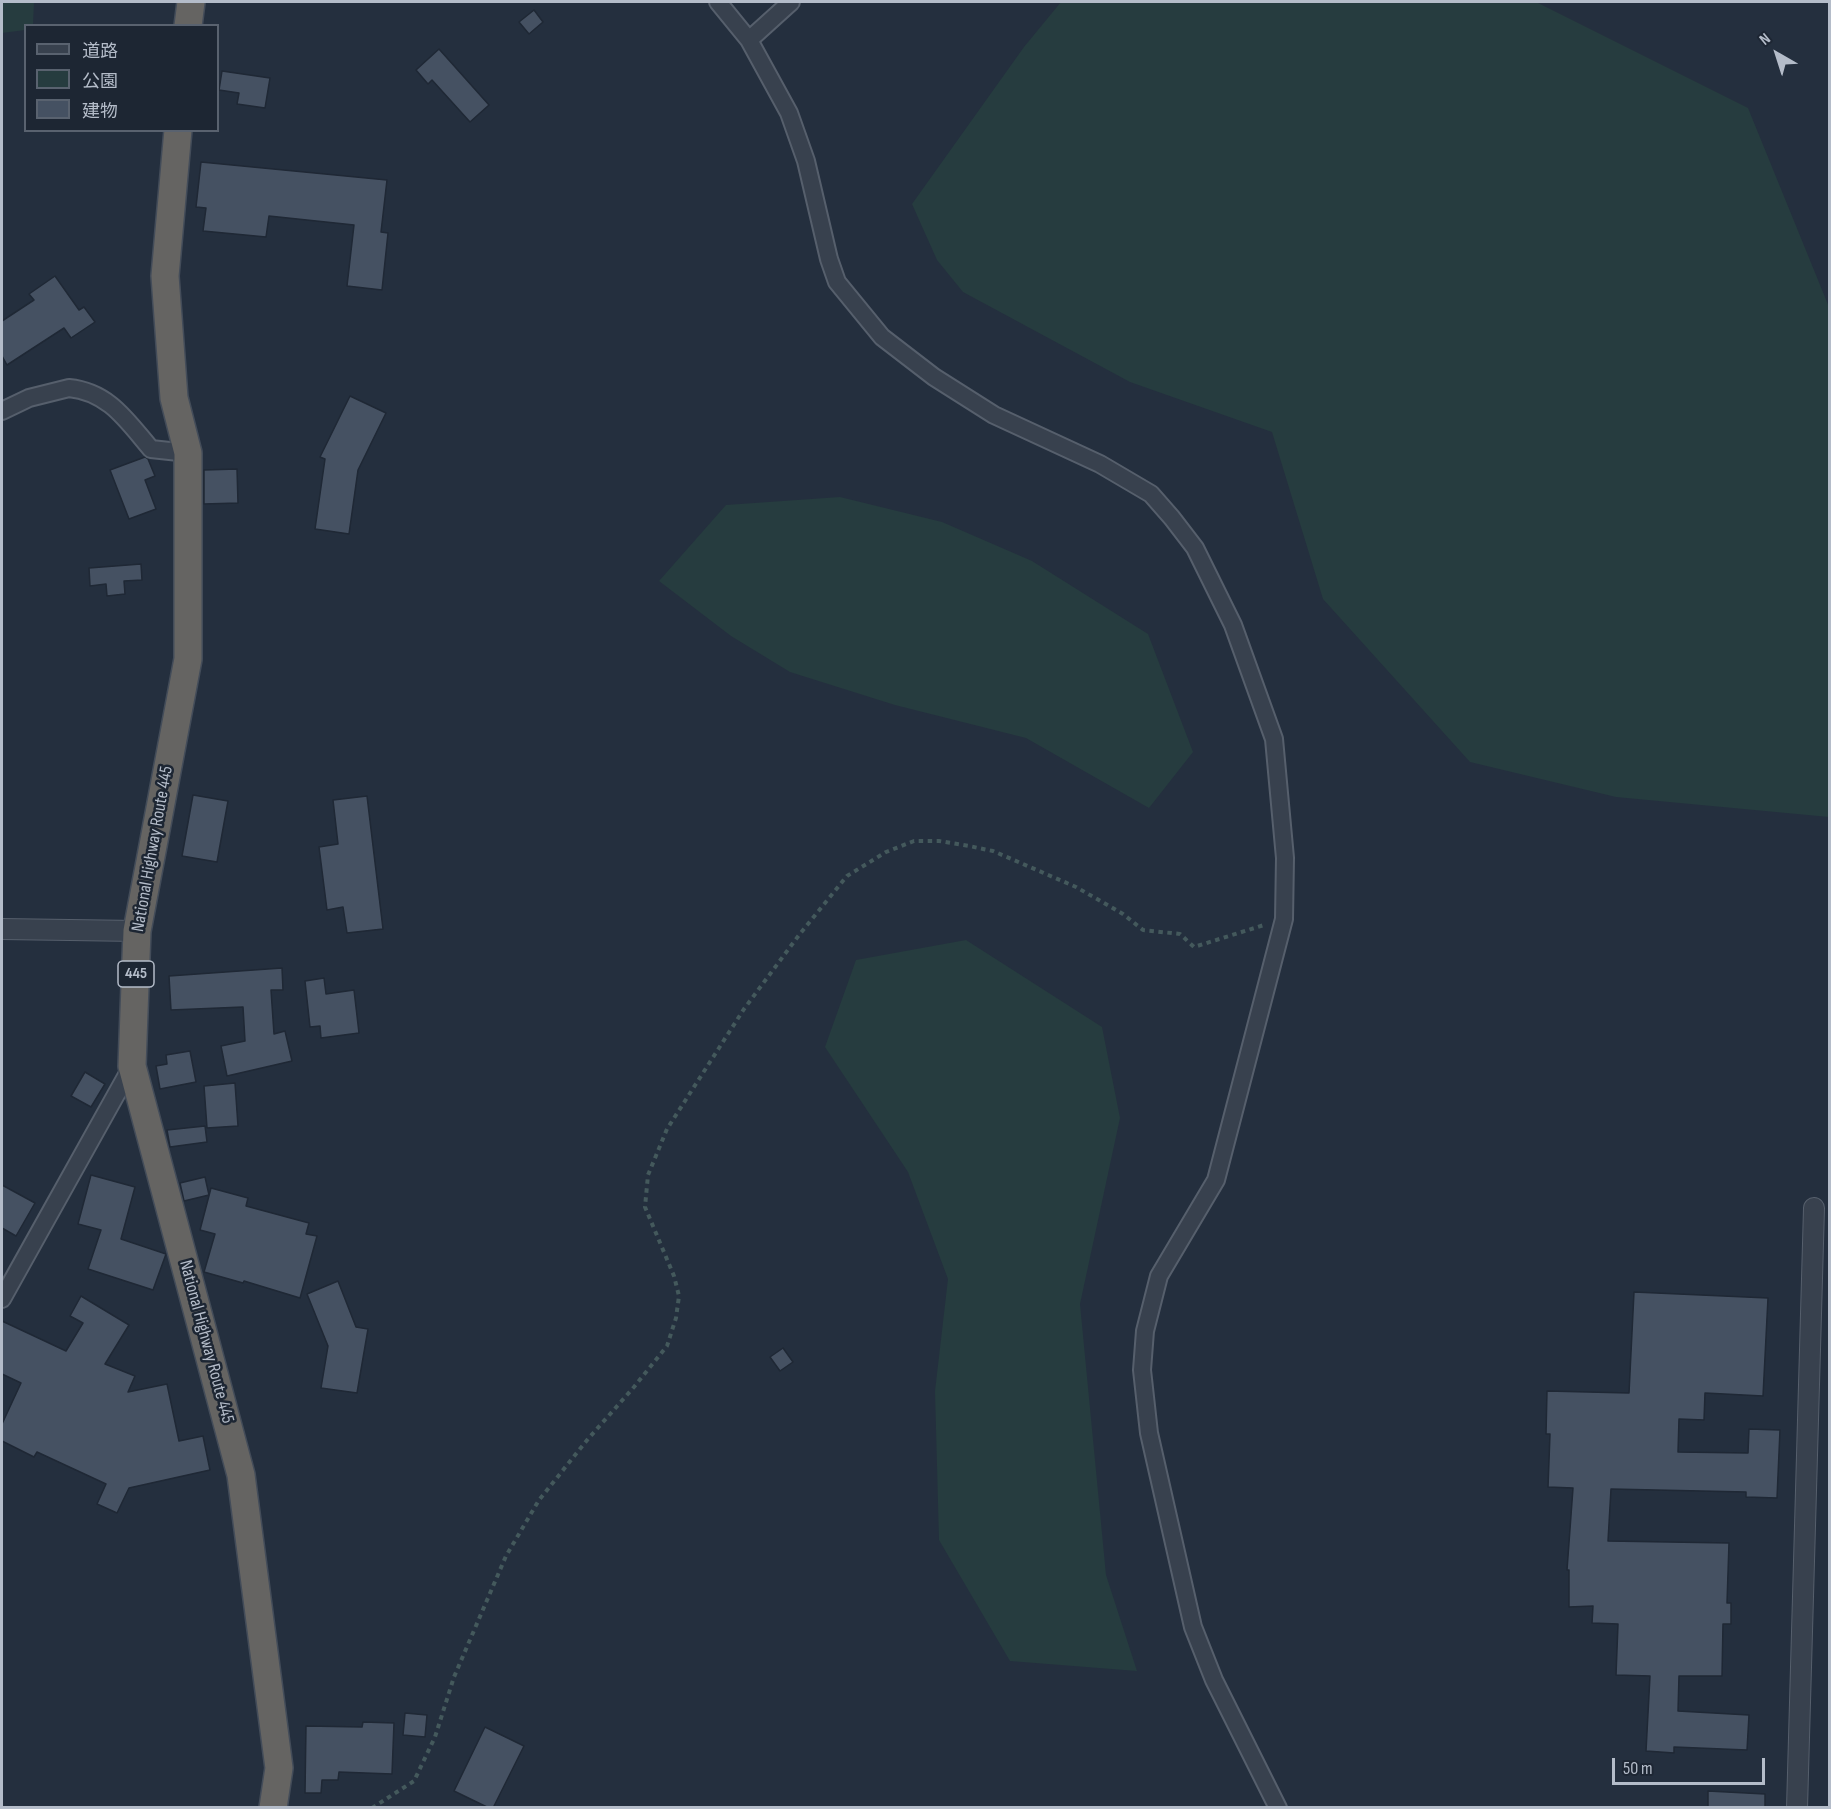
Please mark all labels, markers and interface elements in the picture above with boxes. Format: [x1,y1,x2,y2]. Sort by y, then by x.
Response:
legend [24,24,219,132]
north arrow [1747,24,1807,84]
text: N [1756,30,1775,50]
text: 道路 [82,41,118,62]
text: 公園 [82,71,118,92]
text: 建物 [82,101,118,122]
street label: National Highway Route 445 [128,764,178,934]
road number: 445 [118,961,154,987]
street label: National Highway Route 445 [174,1258,238,1426]
scale bar [1615,1746,1768,1784]
text: 50 m [1623,1758,1653,1779]

